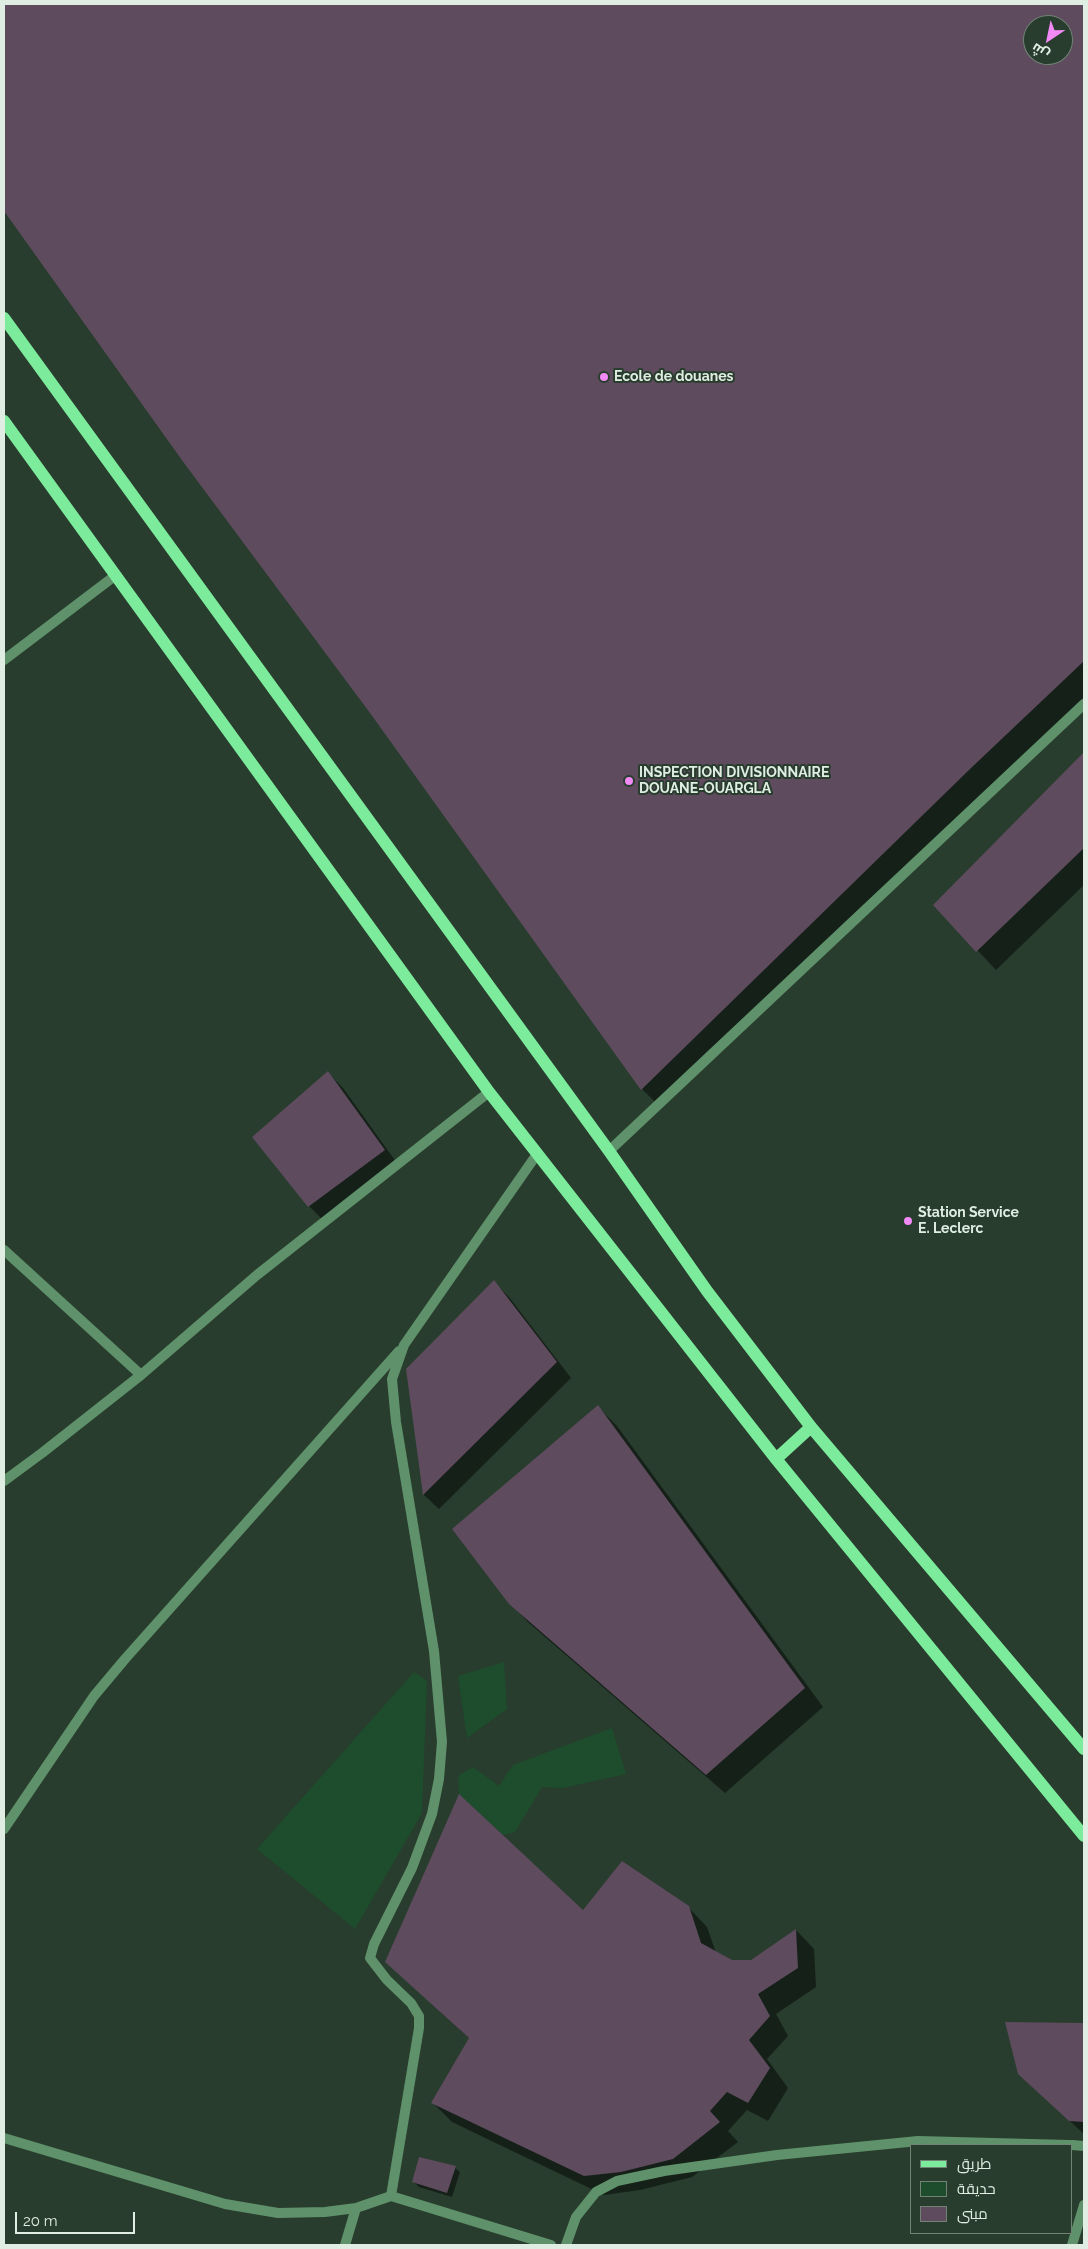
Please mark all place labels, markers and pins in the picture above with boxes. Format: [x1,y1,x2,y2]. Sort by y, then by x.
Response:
place label: Ecole de douanes [614,369,733,385]
marker: Ecole de douanes [598,371,610,383]
place label: INSPECTION DIVISIONNAIRE DOUANE-OUARGLA [639,765,829,798]
marker: INSPECTION DIVISIONNAIRE DOUANE-OUARGLA [623,775,635,787]
place label: Station Service E. Leclerc [918,1205,1019,1238]
marker: Station Service E. Leclerc [902,1215,914,1227]

